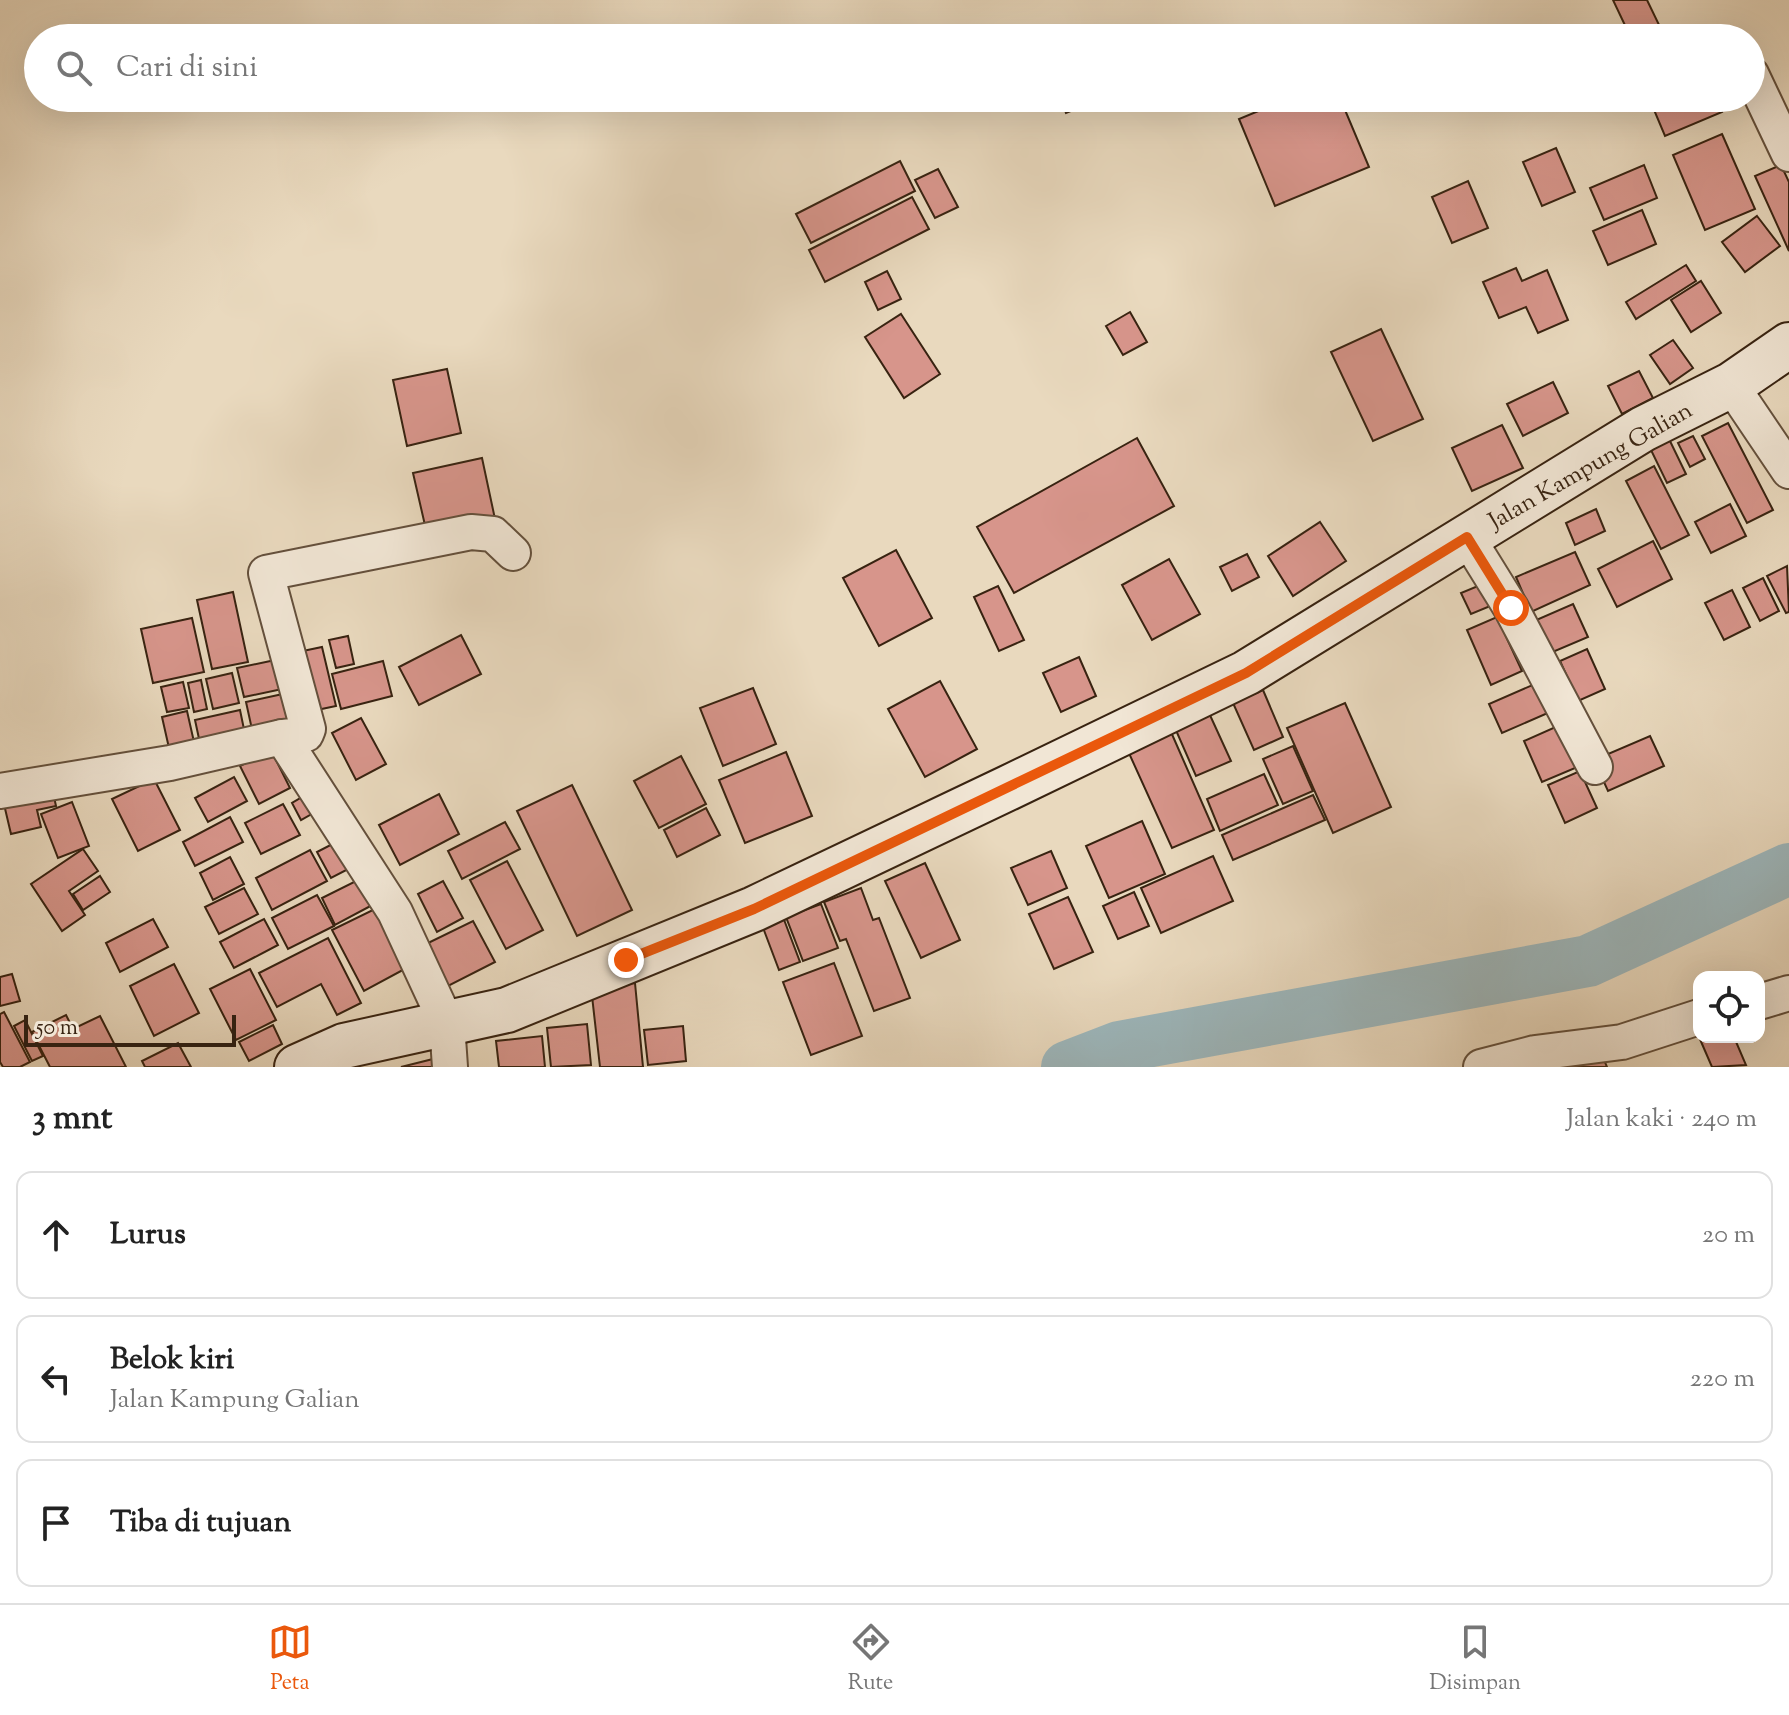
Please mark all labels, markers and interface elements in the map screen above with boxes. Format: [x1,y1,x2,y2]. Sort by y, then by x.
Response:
search box [24,24,1765,112]
icon: search [52,46,96,90]
text: Cari di sini [116,47,258,90]
street label: Jalan Kampung Galian [1481,394,1699,540]
route start [1493,590,1529,626]
route end [608,942,644,978]
map controls [1693,971,1765,1043]
button: locate [1693,971,1765,1043]
scale bar [24,1011,236,1047]
text: 50 m [36,1013,78,1045]
text: 3 mnt [32,1095,112,1144]
text: Jalan kaki · 240 m [1566,1101,1757,1138]
icon: ahead [34,1213,78,1257]
text: Lurus [110,1214,186,1257]
text: 20 m [1702,1217,1755,1254]
text: Belok kiri [110,1339,234,1382]
icon: left [34,1357,78,1401]
text: 220 m [1690,1361,1755,1398]
text: Jalan Kampung Galian [110,1382,360,1419]
icon: arrive [34,1501,78,1545]
text: Tiba di tujuan [110,1502,291,1545]
tab: Peta [268,1620,312,1700]
tab: Rute [848,1620,893,1700]
tab: Disimpan [1429,1620,1521,1700]

